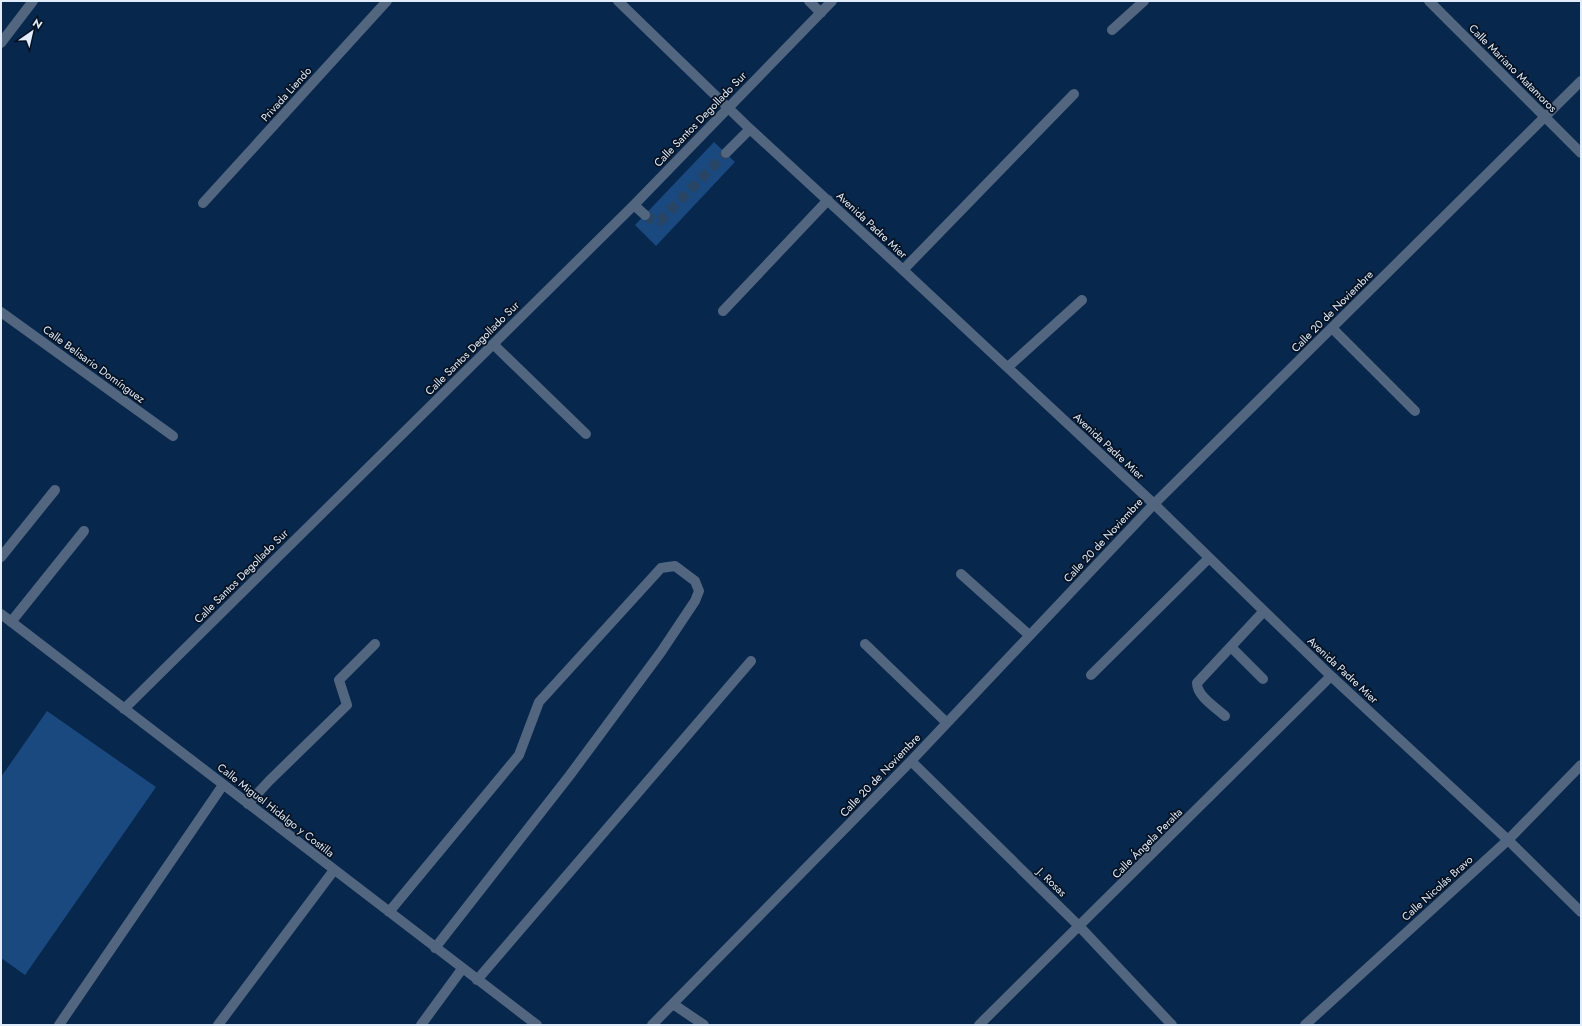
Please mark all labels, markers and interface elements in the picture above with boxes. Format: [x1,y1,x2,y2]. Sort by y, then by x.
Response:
north arrow [12,12,52,52]
text: N [29,15,46,33]
street label: Calle Mariano Matamoros [1465,20,1561,116]
street label: Privada Liendo [257,63,315,125]
street label: Calle Santos Degollado Sur [650,68,750,170]
street label: Avenida Padre Mier [833,188,911,262]
street label: Calle 20 de Noviembre [1287,266,1377,356]
street label: Calle Santos Degollado Sur [421,297,523,399]
street label: Calle Belisario Domínguez [40,321,148,407]
street label: Avenida Padre Mier [1070,409,1148,483]
street label: Calle 20 de Noviembre [1060,494,1147,586]
street label: Calle Santos Degollado Sur [190,525,292,627]
street label: Avenida Padre Mier [1304,633,1382,707]
street label: Calle 20 de Noviembre [836,730,924,820]
street label: Calle Miguel Hidalgo y Costilla [214,759,338,861]
street label: Calle Ángela Peralta [1108,804,1186,882]
street label: Calle Nicolás Bravo [1398,852,1476,924]
street label: J. Rosas [1032,862,1071,900]

